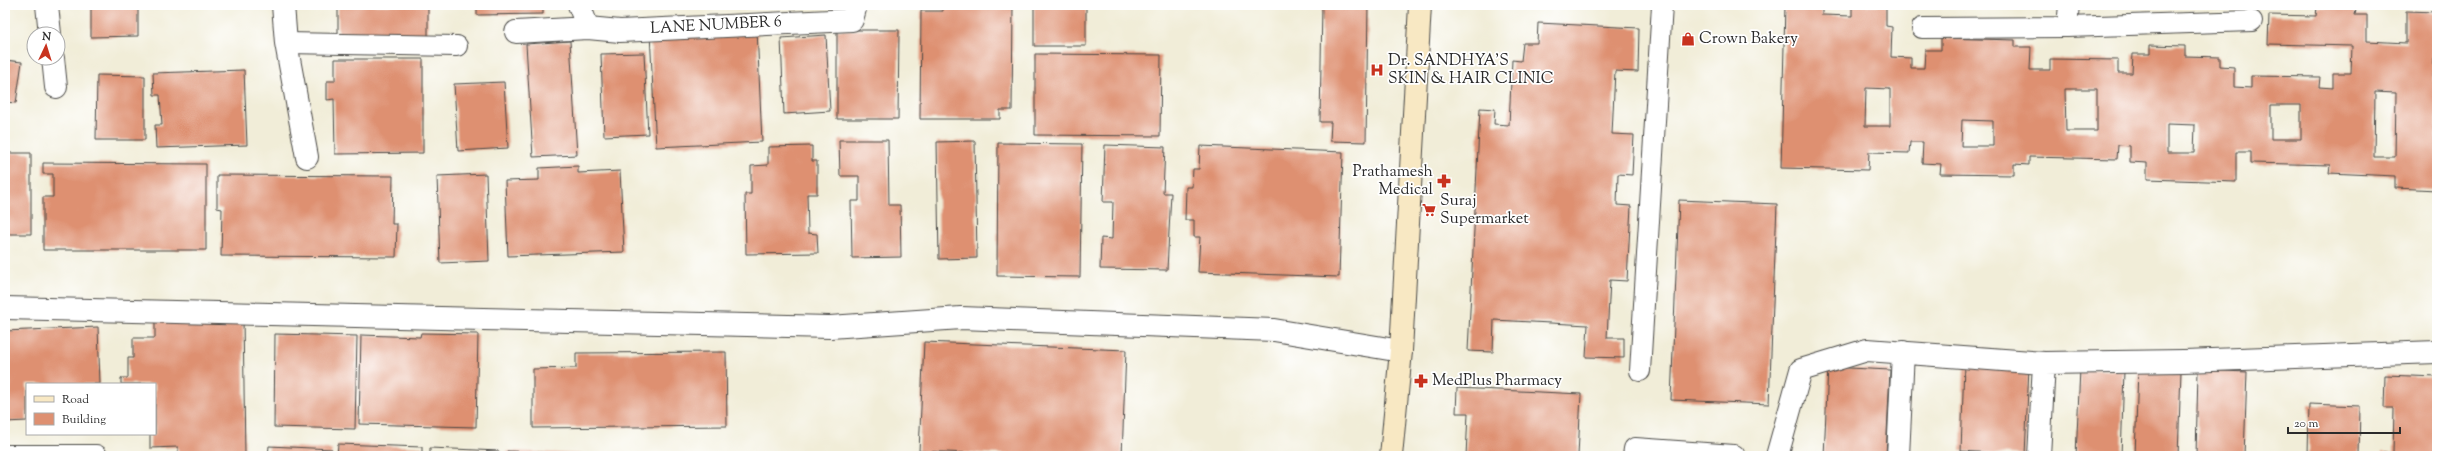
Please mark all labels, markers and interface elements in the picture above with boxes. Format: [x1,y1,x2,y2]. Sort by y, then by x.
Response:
street label: LANE NUMBER 6 [650,11,782,41]
north arrow [26,26,66,66]
place label: Crown Bakery [1699,28,1798,51]
text: N [41,29,52,45]
shop icon: Crown Bakery [1680,31,1696,47]
place label: Dr. SANDHYA'S SKIN & HAIR CLINIC [1388,50,1554,91]
hospital icon: Dr. SANDHYA'S SKIN & HAIR CLINIC [1369,62,1385,78]
place label: Prathamesh Medical [1353,161,1434,202]
pharmacy icon: Prathamesh Medical [1436,173,1452,189]
place label: Suraj Supermarket [1440,190,1529,231]
supermarket icon: Suraj Supermarket [1421,202,1437,218]
place label: MedPlus Pharmacy [1432,370,1562,393]
pharmacy icon: MedPlus Pharmacy [1413,373,1429,389]
legend [26,383,156,435]
text: Road [62,391,89,409]
scale bar [2288,409,2400,435]
text: Building [62,411,106,429]
text: 20 m [2294,415,2319,433]

